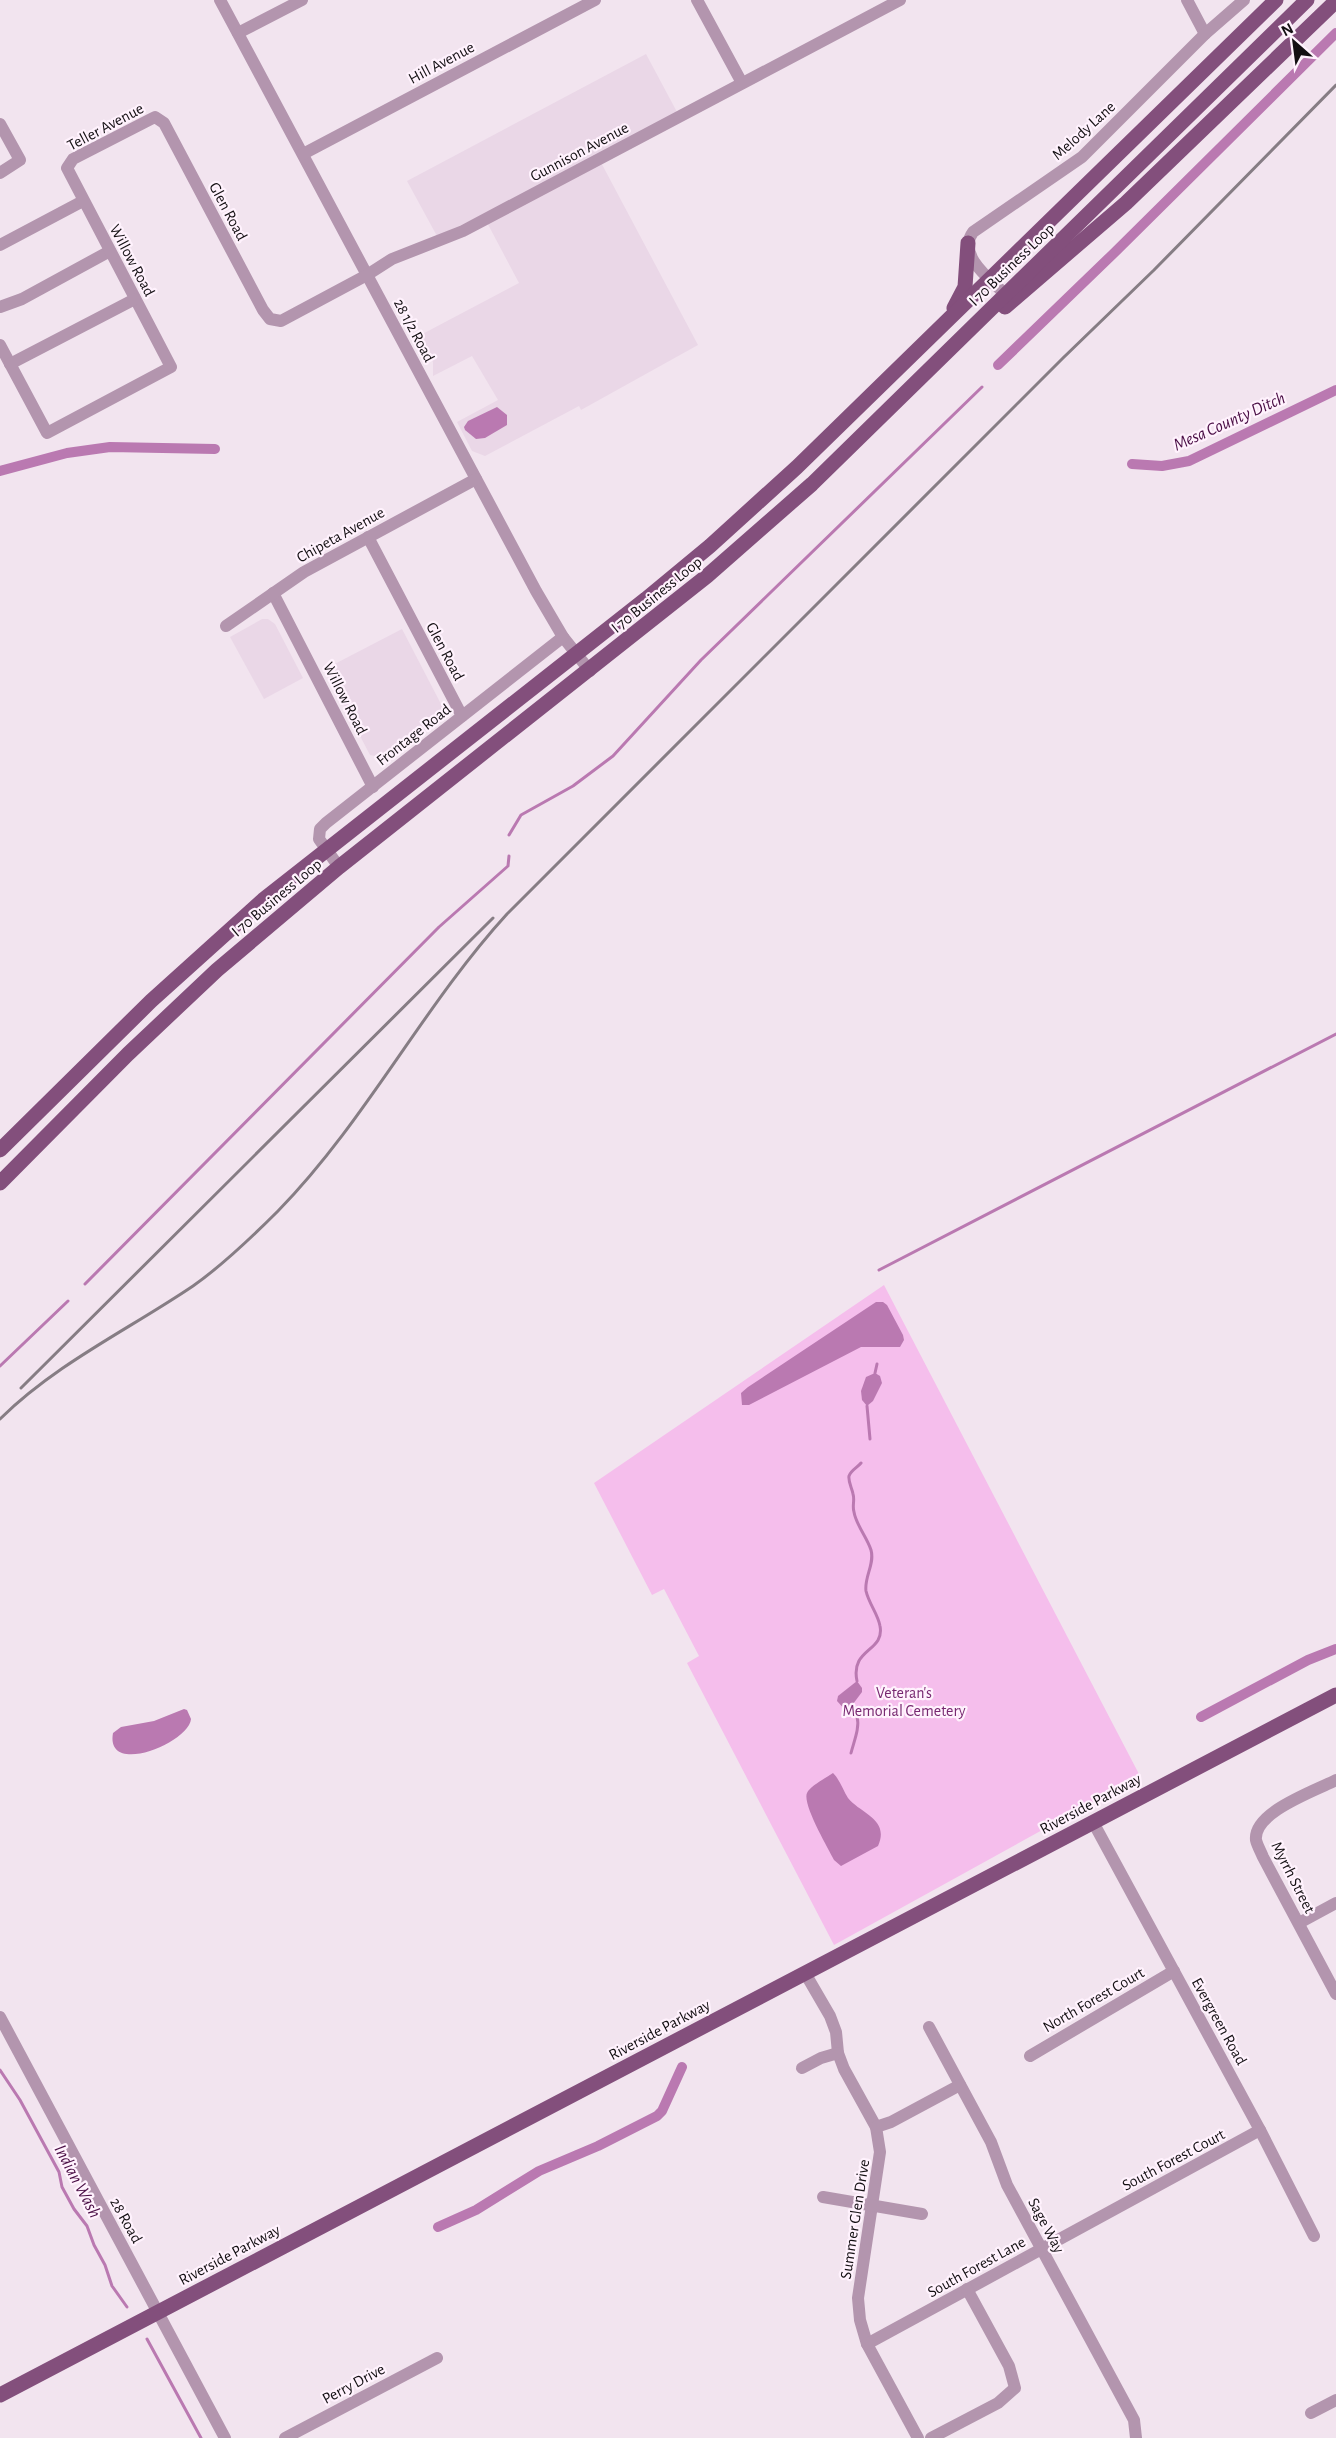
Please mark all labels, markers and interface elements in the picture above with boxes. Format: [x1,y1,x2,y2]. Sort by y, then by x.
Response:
north arrow [1264,12,1324,72]
text: N [1279,20,1296,39]
street label: Hill Avenue [406,39,477,87]
street label: Melody Lane [1049,98,1119,164]
street label: Teller Avenue [65,100,146,154]
street label: Gunnison Avenue [528,119,631,184]
street label: Glen Road [206,180,250,243]
street label: I 70 Business Loop [966,220,1057,309]
street label: Willow Road [107,222,158,299]
street label: 28 1/2 Road [391,296,437,365]
water label: Mesa County Ditch [1171,389,1288,455]
street label: Chipeta Avenue [294,504,387,566]
street label: I 70 Business Loop [608,553,705,636]
street label: Glen Road [423,620,467,683]
street label: Willow Road [320,660,370,737]
street label: Frontage Road [373,701,454,769]
street label: I 70 Business Loop [229,856,325,940]
park label: Veteran's Memorial Cemetery [842,1685,966,1720]
street label: Riverside Parkway [1037,1770,1144,1838]
street label: Myrrh Street [1267,1839,1318,1916]
street label: North Forest Court [1040,1964,1147,2035]
street label: Evergreen Road [1189,1975,1250,2068]
street label: Riverside Parkway [606,1996,713,2064]
street label: South Forest Court [1120,2126,1227,2194]
water label: Indian Wash [50,2142,104,2221]
street label: Summer Glen Drive [838,2158,872,2280]
street label: 28 Road [107,2195,145,2246]
street label: Sage Way [1024,2195,1067,2256]
street label: Riverside Parkway [176,2221,283,2289]
street label: South Forest Lane [925,2233,1028,2300]
street label: Perry Drive [320,2361,388,2408]

